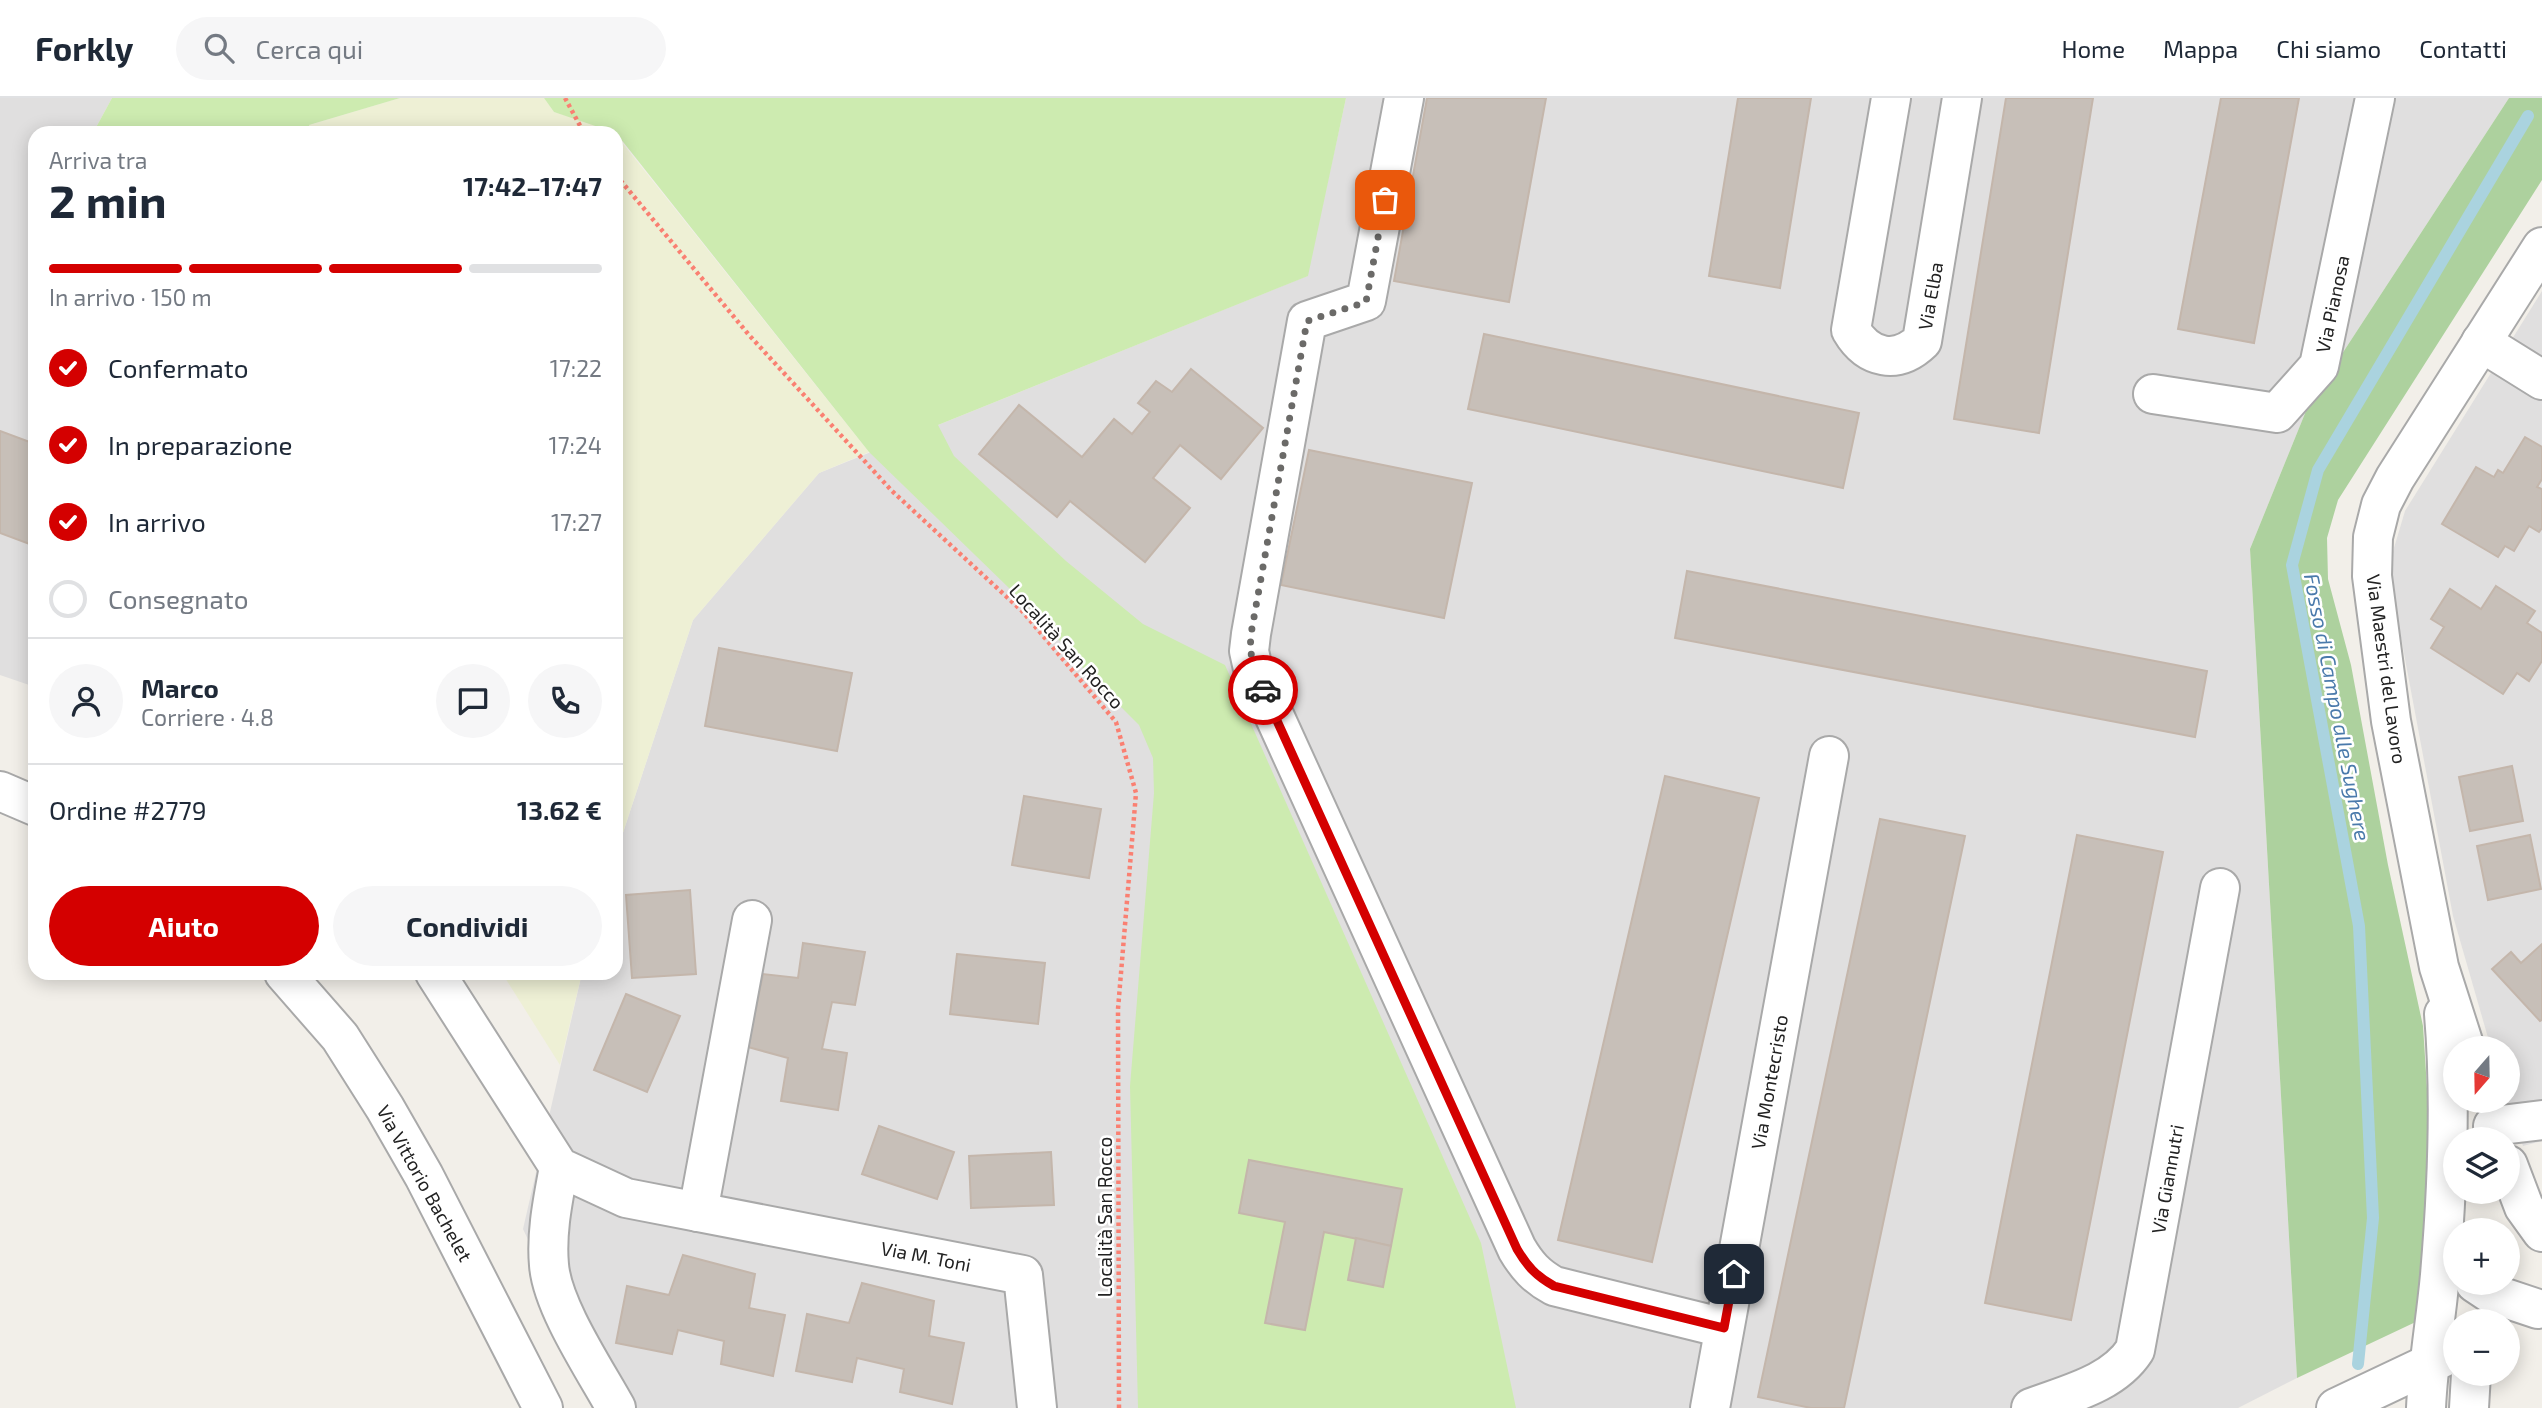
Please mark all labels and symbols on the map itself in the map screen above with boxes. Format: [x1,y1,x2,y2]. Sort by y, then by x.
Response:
pin [1355,170,1415,230]
street label: Via Pianosa [2310,253,2354,355]
street label: Via Elba [1913,260,1947,332]
water label: Fosso di Campo alle Sughere [2300,571,2376,843]
street label: Via Maestri del Lavoro [2362,573,2412,765]
street label: Località San Rocco [1005,579,1129,713]
courier [1228,655,1298,725]
street label: Via Montecristo [1746,1013,1792,1151]
north arrow [2443,1036,2520,1113]
street label: Via Vittorio Bachelet [372,1101,478,1265]
street label: Via Giannutri [2146,1123,2188,1235]
street label: Località San Rocco [1093,1137,1116,1297]
street label: Via M. Toni [879,1236,973,1276]
pin [1704,1244,1764,1304]

